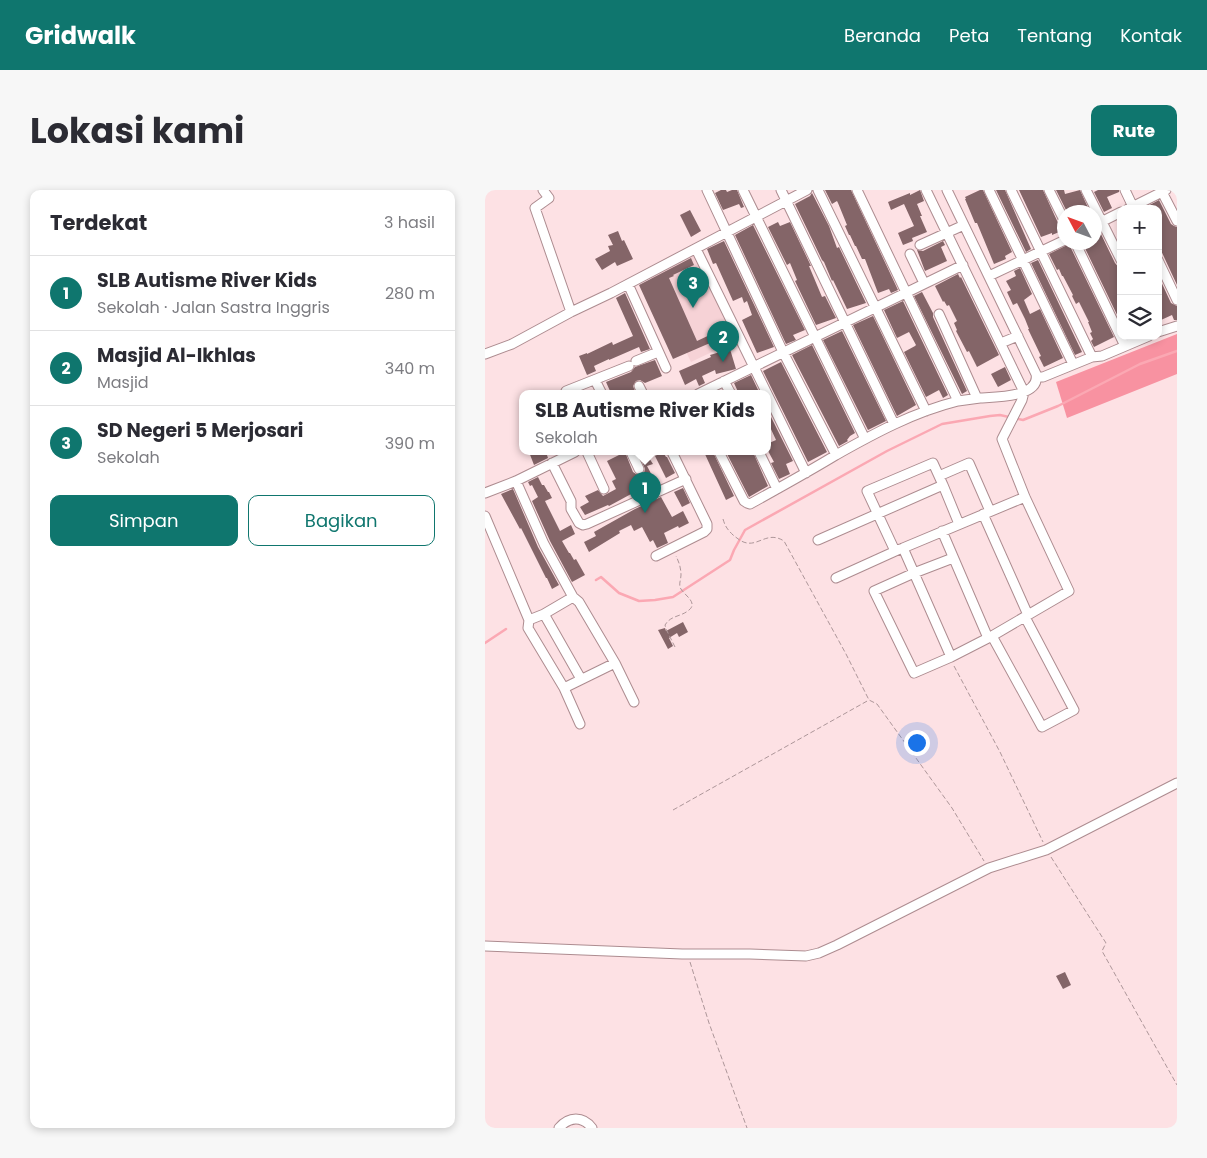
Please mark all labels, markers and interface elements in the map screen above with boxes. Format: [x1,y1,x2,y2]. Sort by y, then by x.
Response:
text: Gridwalk [25,19,136,52]
text: Beranda [844,23,921,48]
text: Peta [949,23,989,48]
text: Tentang [1017,23,1092,48]
text: Kontak [1120,23,1182,48]
button: Rute [1091,105,1177,156]
text: Lokasi kami [30,106,244,155]
north arrow [1057,205,1102,250]
map controls [1117,205,1162,340]
button: + [1117,205,1162,250]
text: Terdekat [50,208,147,237]
text: 3 hasil [384,211,435,234]
button: − [1117,250,1162,295]
text: SLB Autisme River Kids [97,267,317,294]
pin: 3 [677,267,709,308]
text: 1 [63,282,69,305]
text: 280 m [385,282,435,305]
button: layers [1117,295,1162,340]
text: Sekolah · Jalan Sastra Inggris [97,296,330,319]
pin: 2 [707,321,739,362]
text: Masjid Al-Ikhlas [97,342,256,369]
text: 2 [61,357,71,380]
text: 340 m [385,357,435,380]
text: Masjid [97,371,149,394]
popup [519,390,771,455]
text: SLB Autisme River Kids [535,397,755,424]
text: SD Negeri 5 Merjosari [97,417,303,444]
text: Sekolah [535,426,598,449]
text: 3 [61,432,71,455]
text: 390 m [385,432,435,455]
text: Sekolah [97,446,160,469]
pin: 1 [629,472,661,513]
button: Simpan [50,495,238,546]
button: Bagikan [248,495,435,546]
your location [904,730,930,756]

